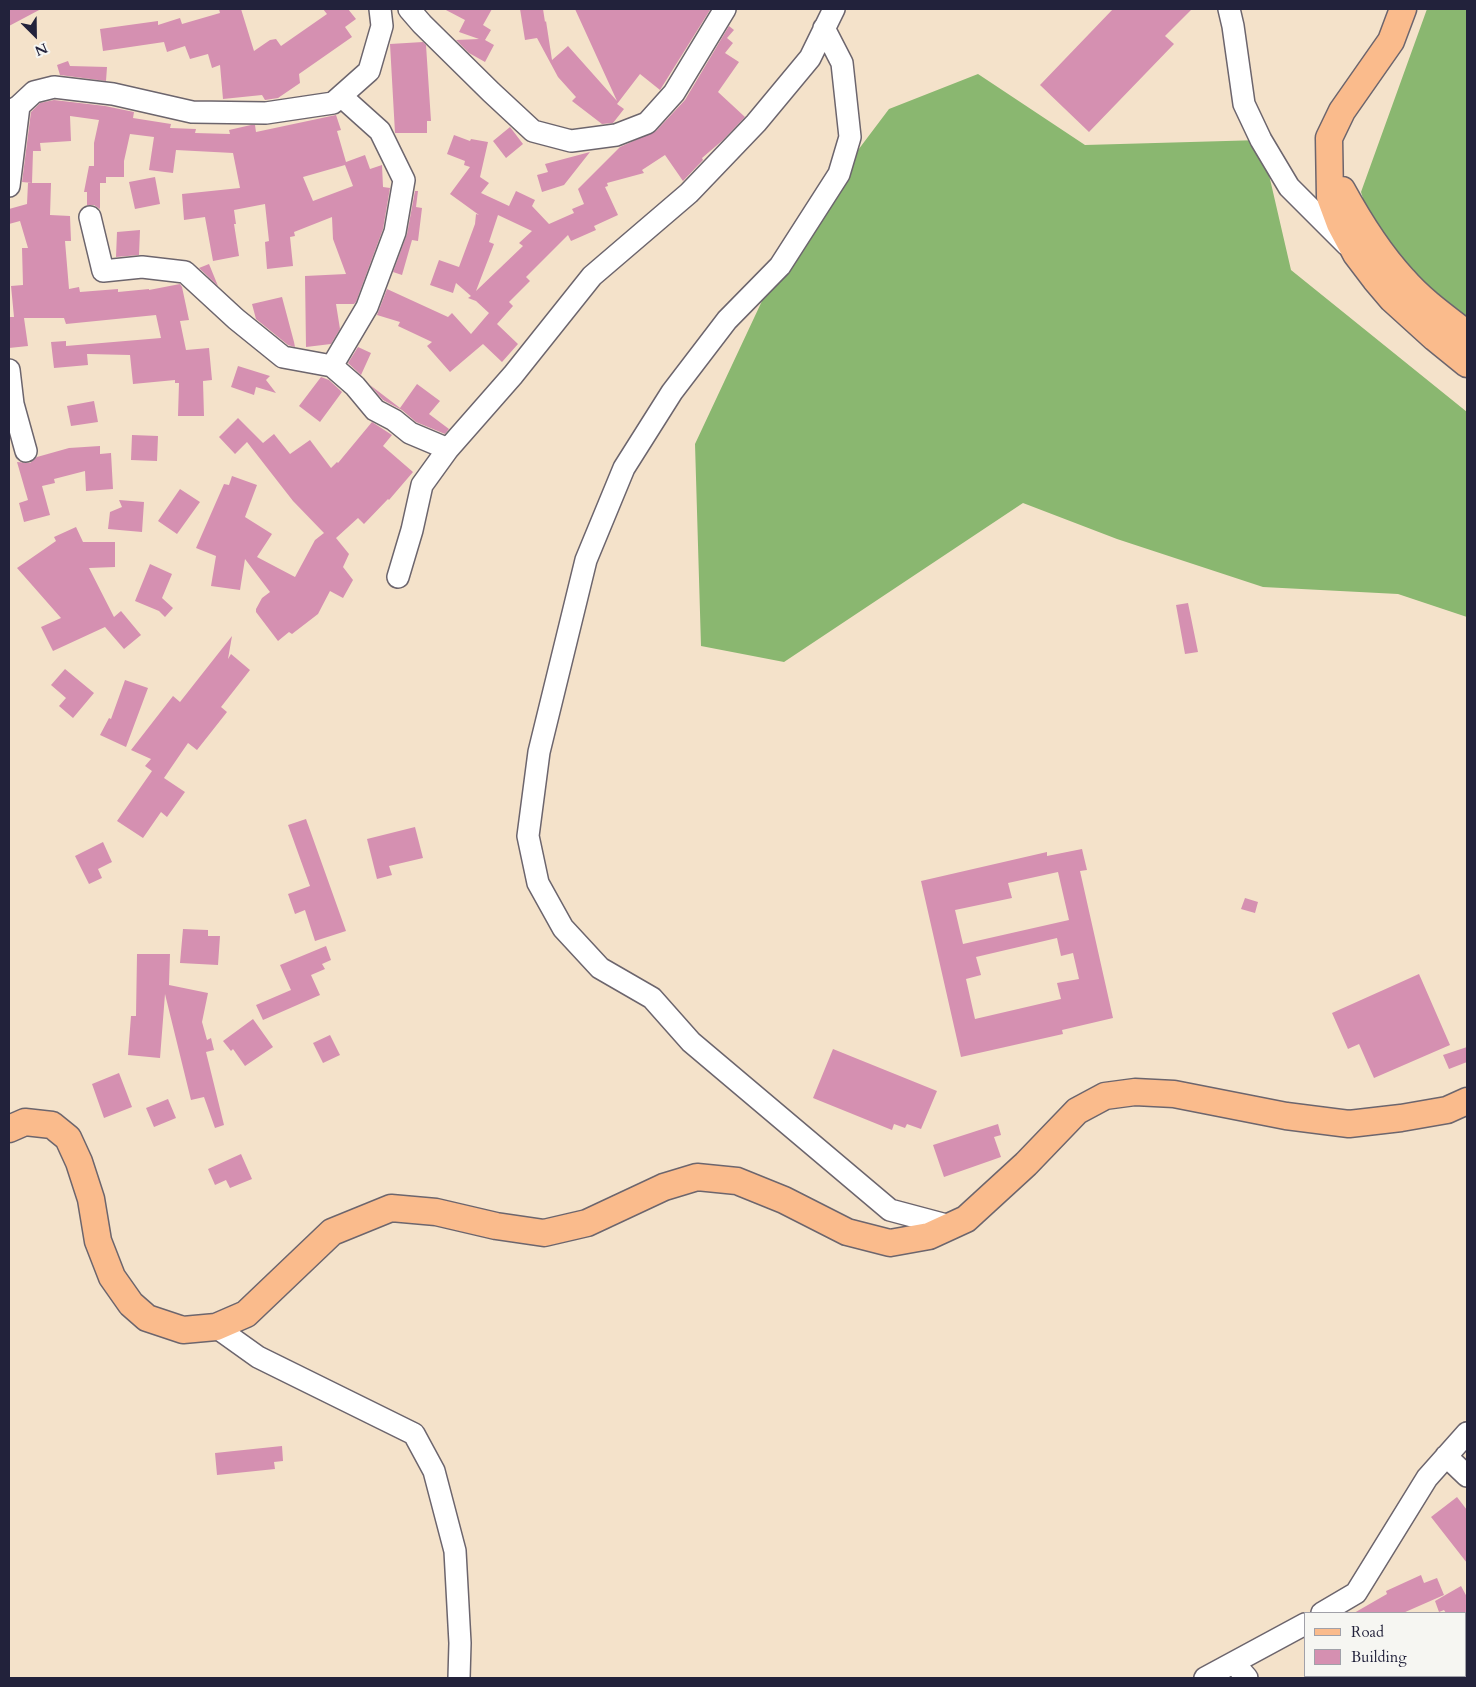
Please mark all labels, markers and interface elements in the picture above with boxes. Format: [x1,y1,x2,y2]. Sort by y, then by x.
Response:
north arrow [10,10,60,60]
text: N [32,38,50,60]
legend [1304,1612,1466,1677]
text: Road [1351,1622,1384,1642]
text: Building [1351,1647,1407,1667]

